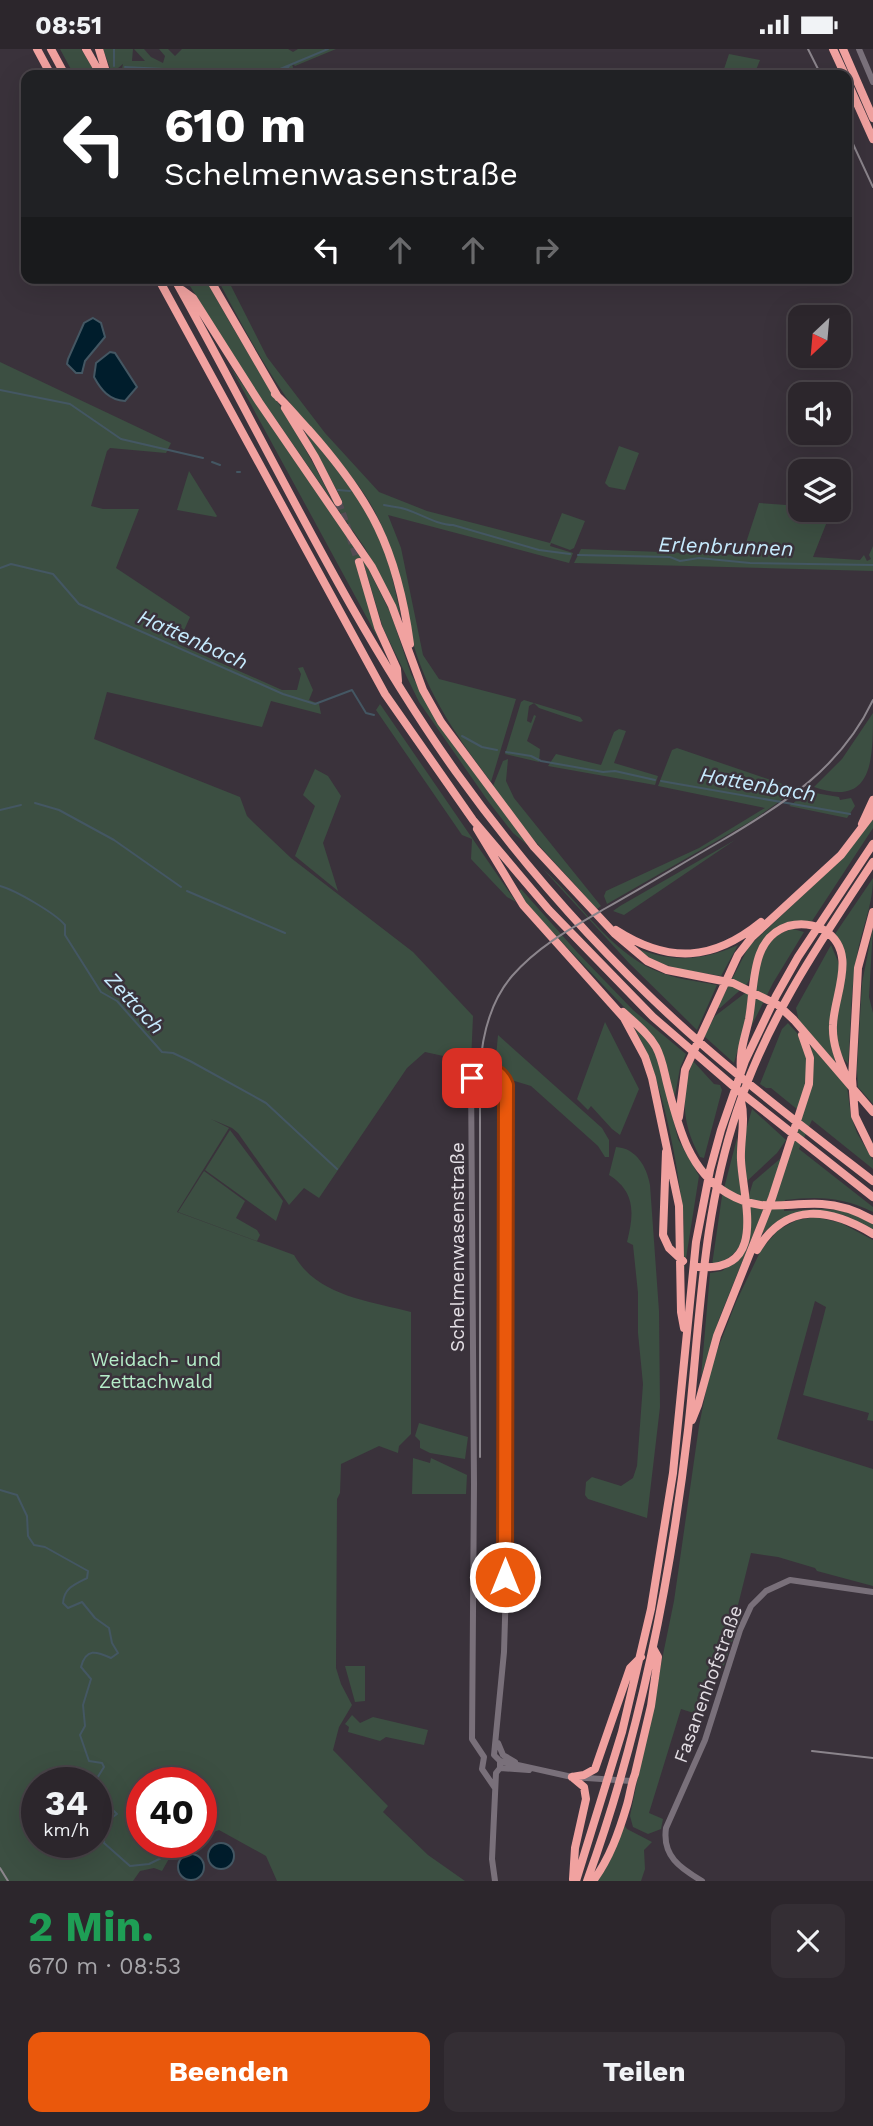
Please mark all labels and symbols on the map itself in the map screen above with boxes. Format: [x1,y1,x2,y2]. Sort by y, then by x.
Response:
north arrow [788,305,850,367]
water label: Erlenbrunnen [658,531,794,561]
water label: Hattenbach [134,604,252,674]
water label: Hattenbach [698,761,818,807]
water label: Zettach [99,966,170,1039]
pin [442,1048,502,1108]
street label: Schelmenwasenstraße [446,1142,469,1352]
park label: Weidach- und Zettachwald [91,1348,221,1393]
position arrow [468,1540,542,1614]
street label: Fasanenhofstraße [669,1602,747,1766]
speed limit sign: 40 [126,1767,217,1858]

